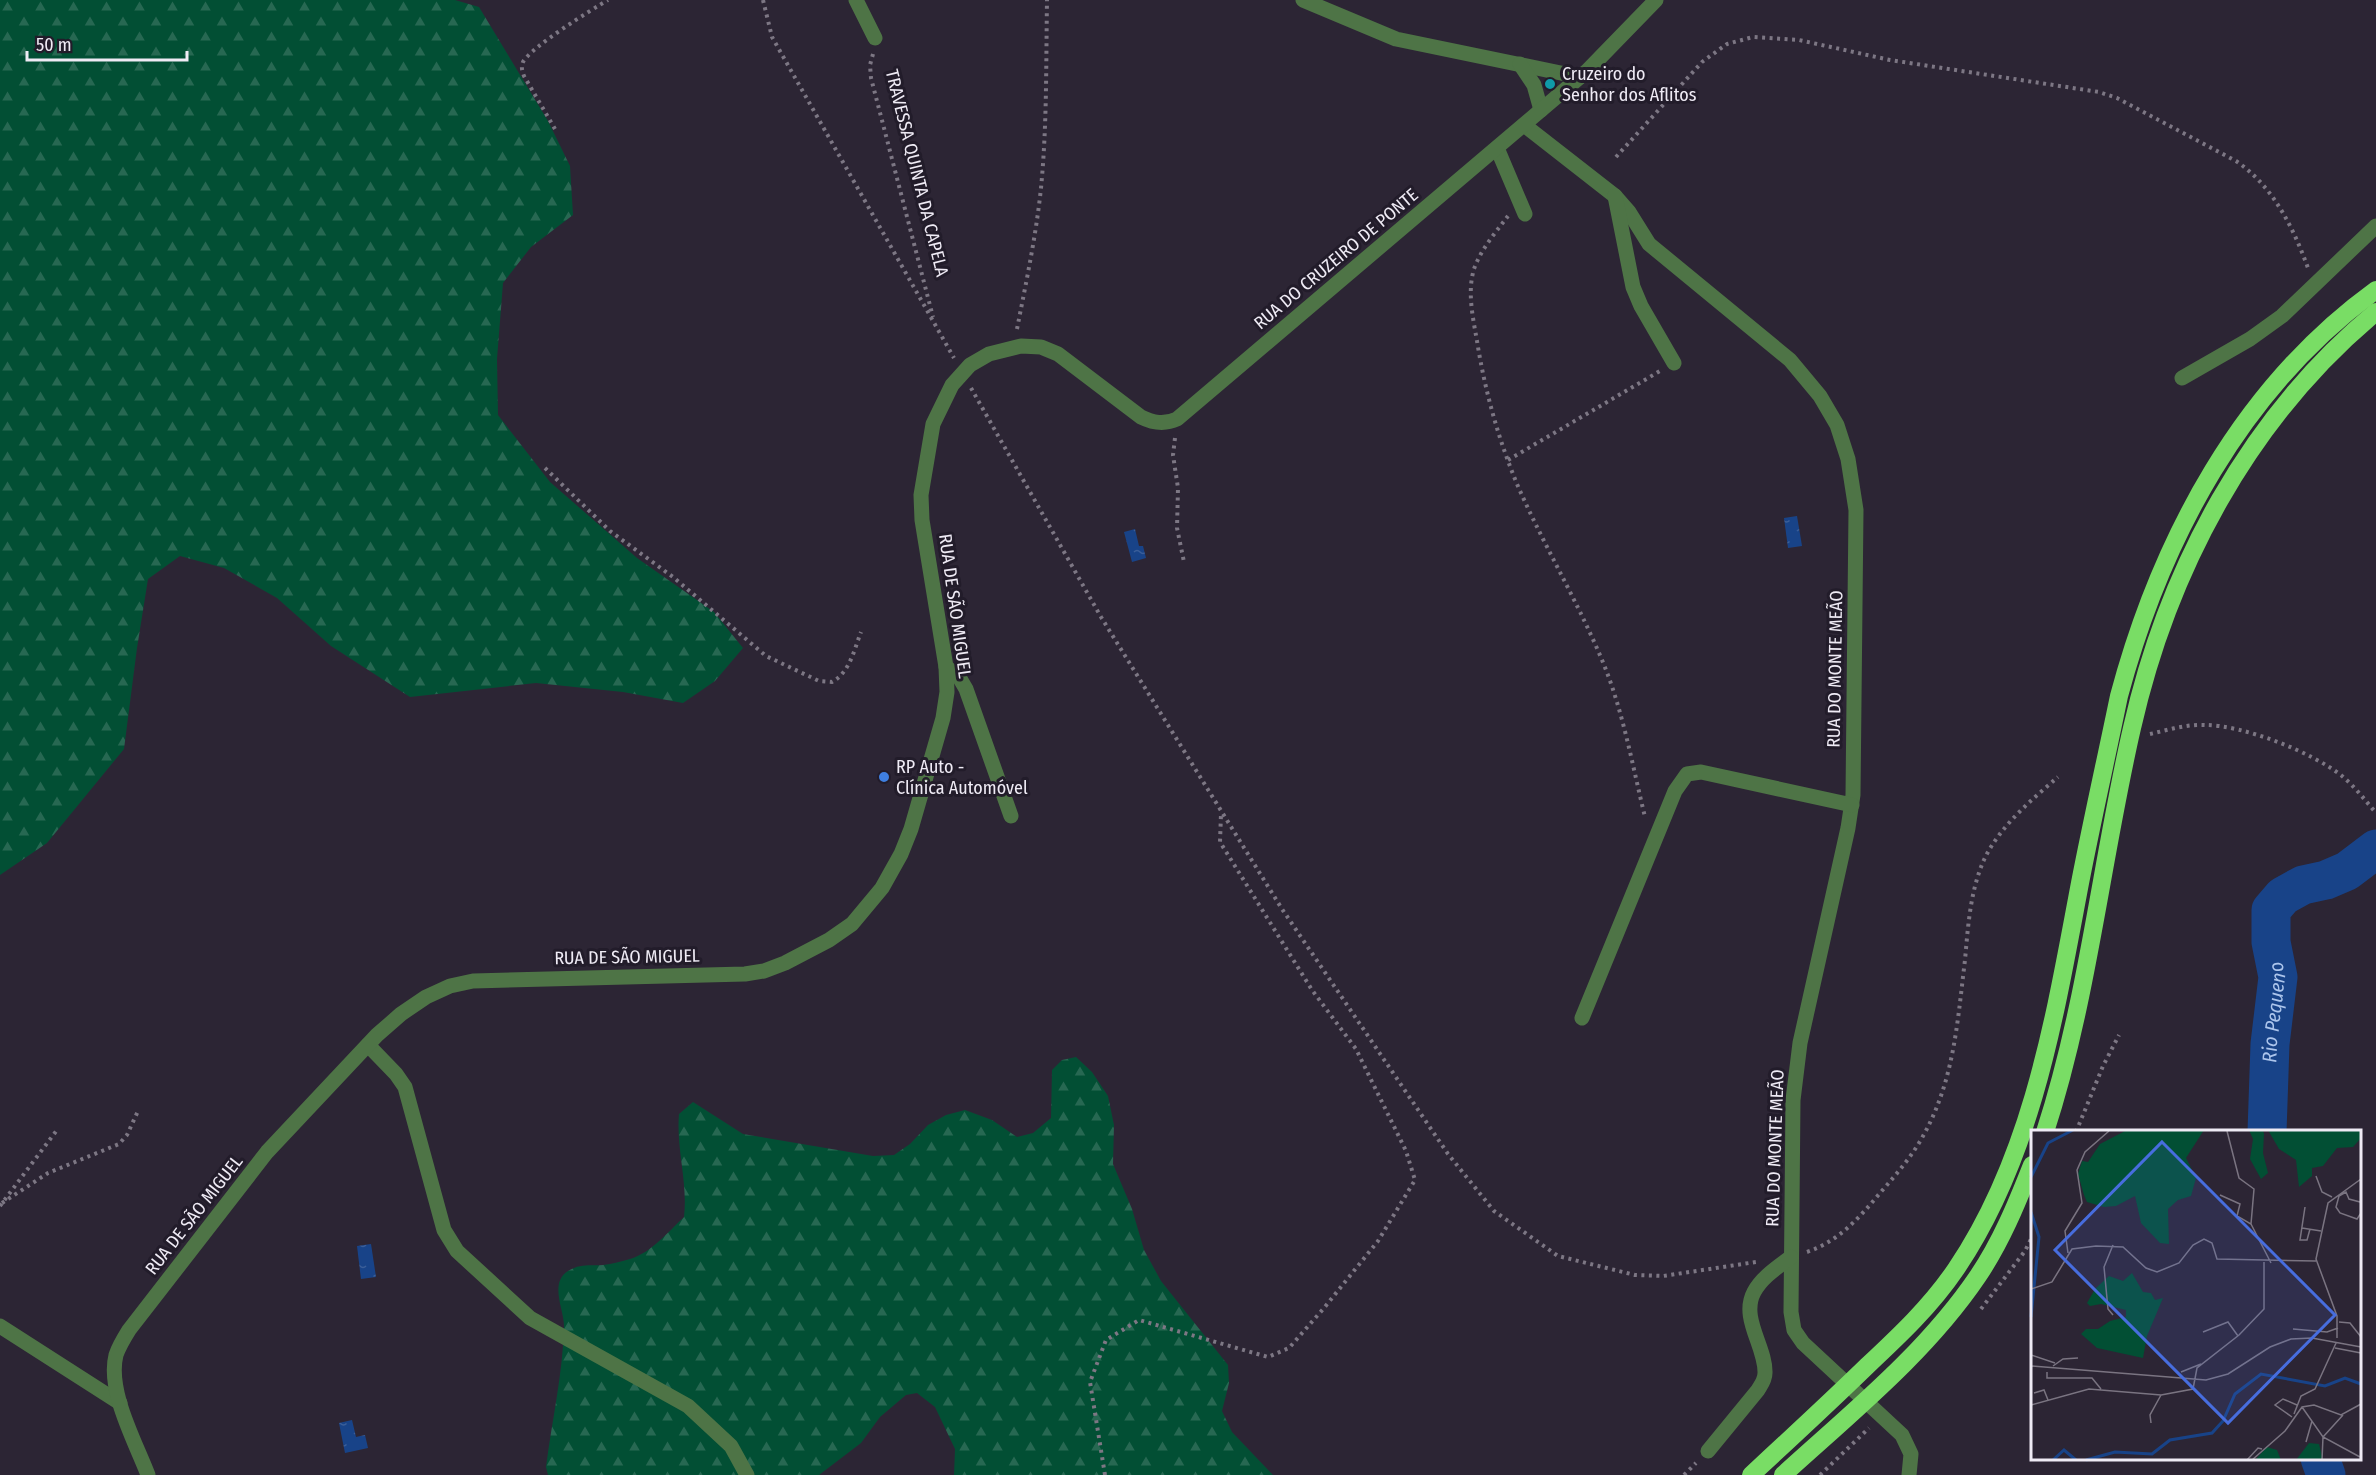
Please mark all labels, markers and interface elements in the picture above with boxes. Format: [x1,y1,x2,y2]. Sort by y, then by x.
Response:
scale bar [27,24,188,62]
text: 50 m [36,34,72,56]
place label: Cruzeiro do Senhor dos Aflitos [1562,63,1697,106]
street label: TRAVESSA QUINTA DA CAPELA [881,67,954,279]
marker: Cruzeiro do Senhor dos Aflitos [1543,77,1557,91]
street label: RUA DO CRUZEIRO DE PONTE [1249,184,1423,334]
street label: RUA DE SÃO MIGUEL [934,532,976,680]
street label: RUA DO MONTE MEÃO [1823,590,1847,748]
place label: RP Auto - Clínica Automóvel [896,756,1028,799]
marker: RP Auto - Clínica Automóvel [877,770,891,784]
street label: RUA DE SÃO MIGUEL [554,945,700,969]
water label: Rio Pequeno [2257,960,2290,1063]
street label: RUA DO MONTE MEÃO [1761,1069,1789,1227]
inset map [2031,1130,2361,1460]
street label: RUA DE SÃO MIGUEL [141,1151,247,1279]

